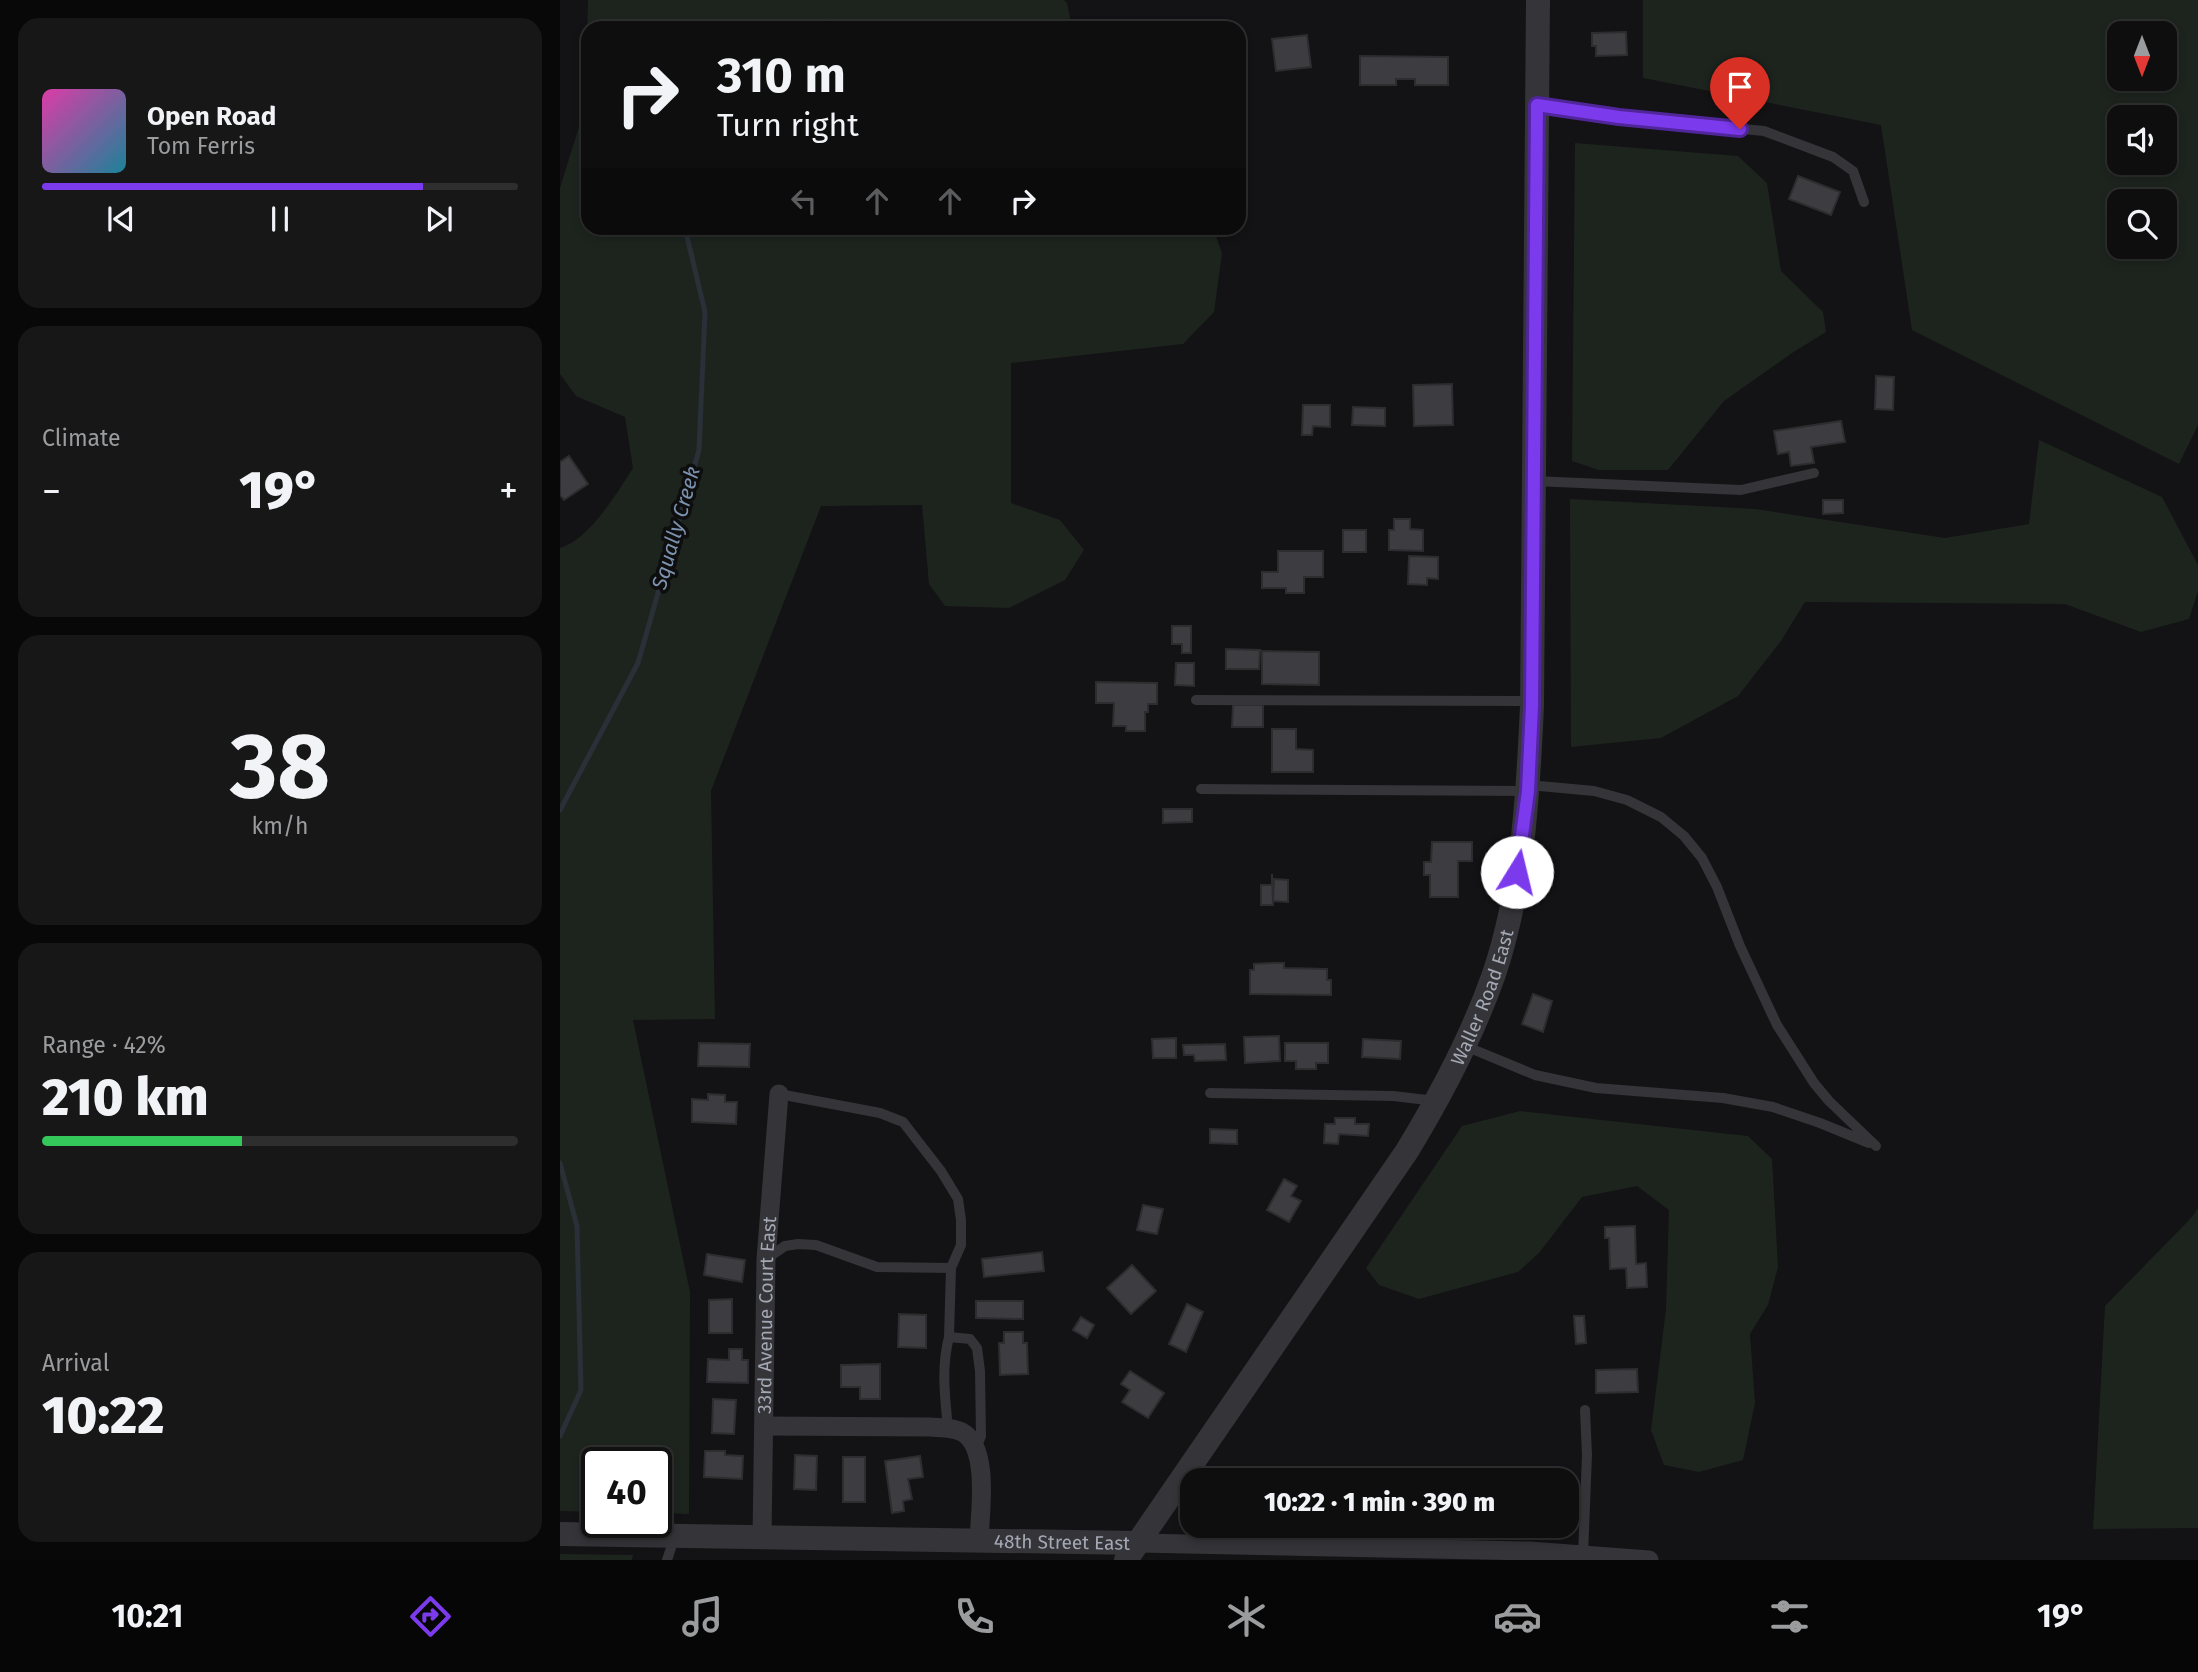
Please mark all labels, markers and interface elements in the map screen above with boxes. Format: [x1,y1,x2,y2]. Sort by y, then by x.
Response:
north arrow [2107,21,2177,91]
map controls [2107,21,2177,259]
text: 310 m [717,46,846,105]
icon: right [602,49,693,140]
pin [1710,57,1770,129]
icon: arrive [1721,68,1759,106]
text: Open Road [147,101,276,132]
button: sound [2107,105,2177,175]
text: Turn right [717,106,859,144]
text: Tom Ferris [147,132,255,160]
icon: left [785,182,823,220]
icon: ahead [858,182,896,220]
icon: ahead [931,182,969,220]
icon: right [1004,182,1042,220]
button: search [2107,189,2177,259]
icon: previous [102,200,140,238]
icon: pause [261,200,299,238]
icon: next [420,200,458,238]
text: Climate [42,424,121,452]
text: 19° [239,459,321,522]
water label: Squally Creek [646,463,706,593]
text: − [42,468,61,514]
text: + [499,468,518,514]
text: 38 [230,712,330,821]
text: km/h [252,812,308,840]
position arrow [1480,835,1554,909]
street label: Waller Road East [1445,927,1518,1069]
text: Range · 42% [42,1031,166,1059]
text: 210 km [42,1066,209,1129]
street label: 33rd Avenue Court East [752,1215,781,1414]
text: Arrival [42,1349,109,1377]
text: 10:22 [42,1384,164,1447]
speed limit sign: 40 [581,1447,672,1538]
text: 10:22 · 1 min · 390 m [1264,1487,1495,1518]
street label: 48th Street East [994,1529,1130,1554]
icon: directions [406,1592,455,1641]
icon: music [678,1592,727,1641]
icon: phone [950,1592,999,1641]
icon: climate [1222,1592,1271,1641]
icon: car [1493,1592,1542,1641]
icon: filters [1765,1592,1814,1641]
text: 10:21 [111,1597,183,1635]
text: 19° [2037,1597,2086,1635]

